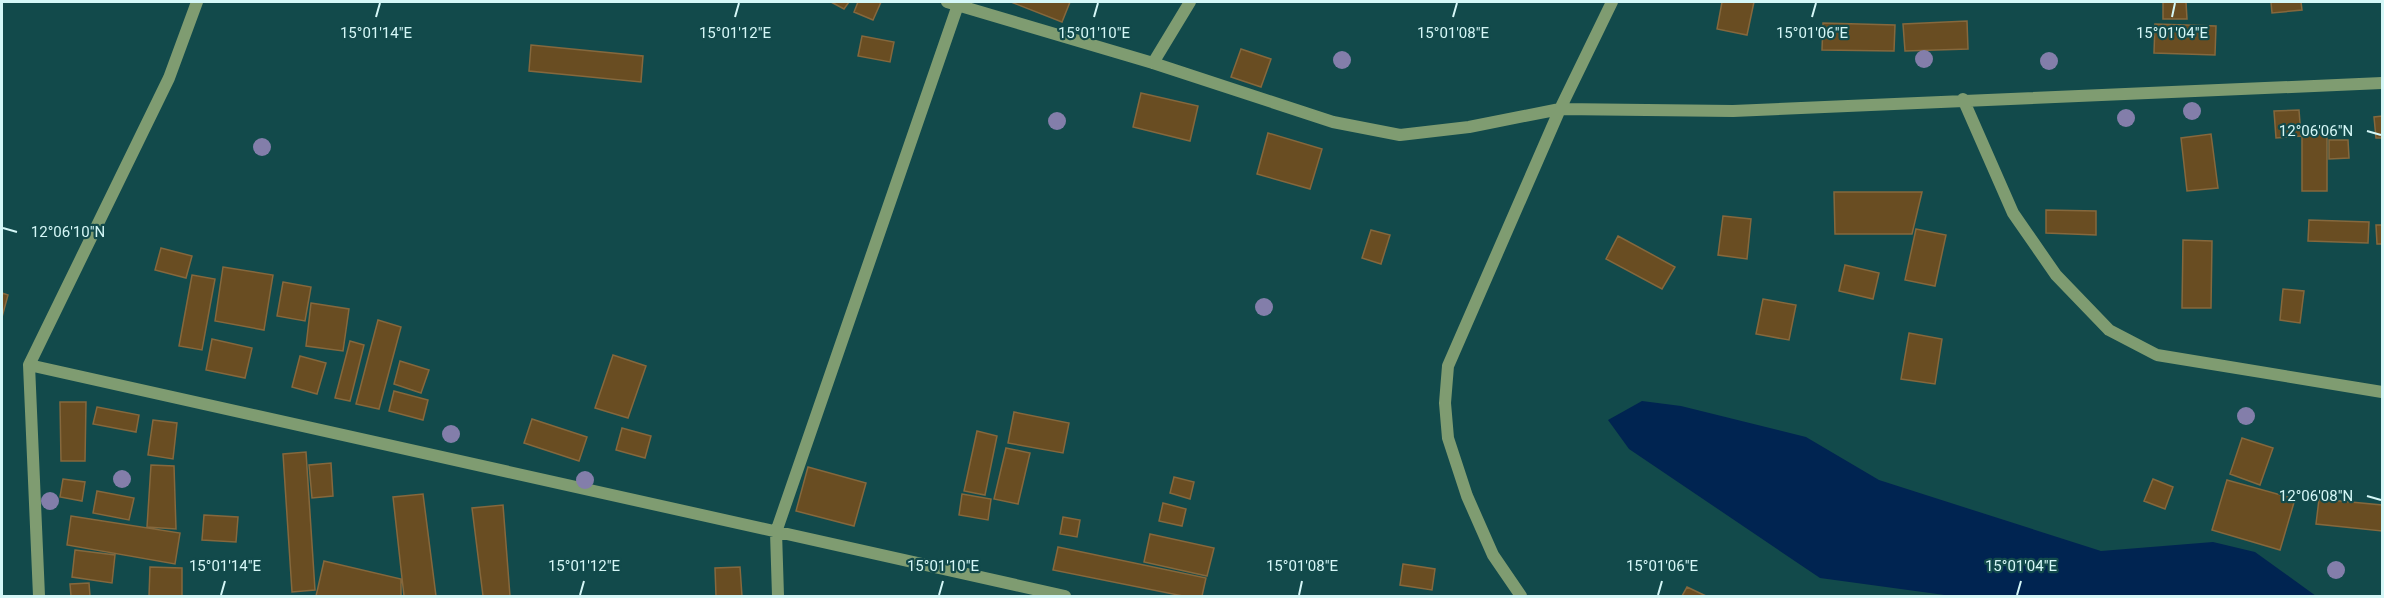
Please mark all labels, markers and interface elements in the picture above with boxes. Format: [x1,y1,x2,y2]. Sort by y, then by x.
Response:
text: 15°01'14"E [340,24,413,42]
text: 15°01'12"E [699,24,772,42]
text: 15°01'10"E [1058,24,1131,42]
text: 15°01'08"E [1417,24,1490,42]
text: 15°01'06"E [1776,24,1849,42]
text: 15°01'04"E [2136,24,2209,42]
text: 12°06'06"N [2279,122,2353,140]
text: 12°06'10"N [31,223,105,241]
text: 12°06'08"N [2279,487,2353,505]
text: 15°01'14"E [189,557,262,575]
text: 15°01'12"E [548,557,621,575]
text: 15°01'10"E [907,557,980,575]
text: 15°01'08"E [1266,557,1339,575]
text: 15°01'06"E [1626,557,1699,575]
text: 15°01'04"E [1985,557,2058,575]

